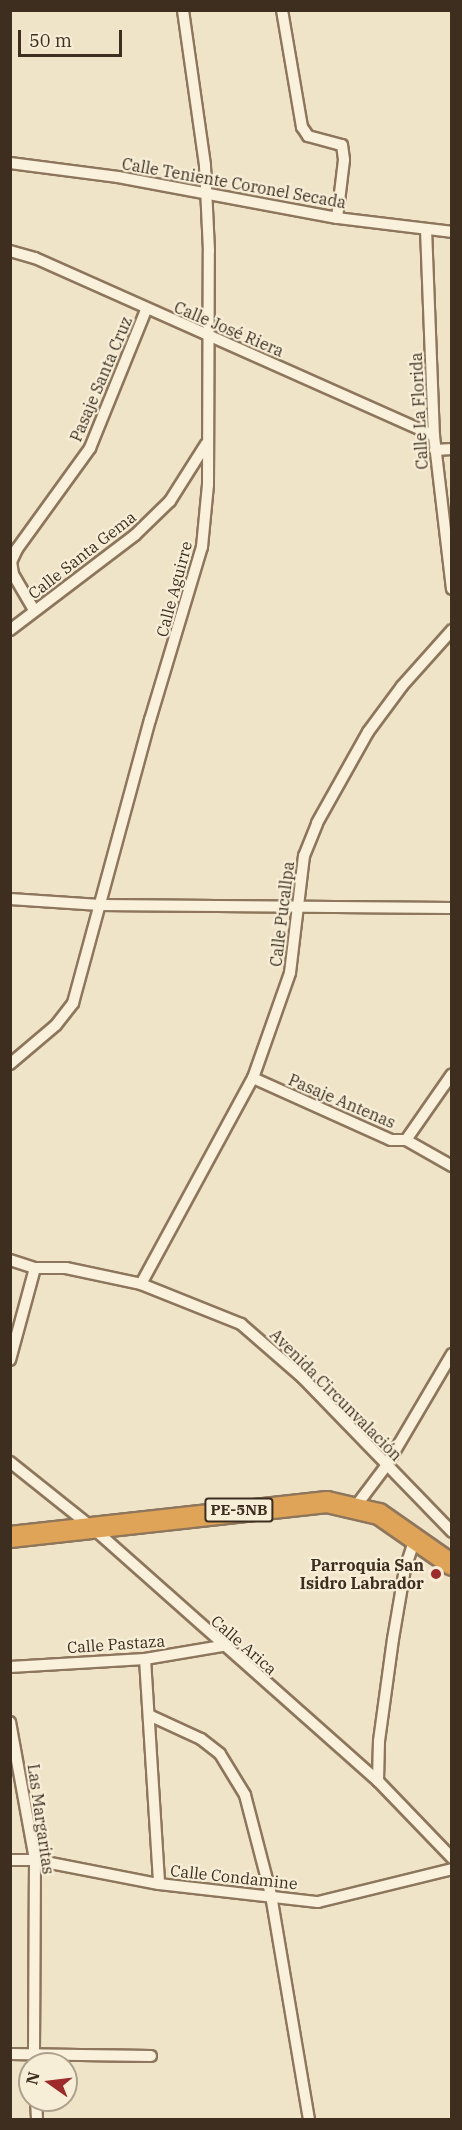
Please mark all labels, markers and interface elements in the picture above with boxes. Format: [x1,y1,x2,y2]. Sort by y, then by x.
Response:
scale bar [21,18,124,56]
text: 50 m [29,29,72,52]
street label: Calle Teniente Coronel Secada [120,154,348,212]
street label: Calle José Riera [171,297,287,361]
street label: Pasaje Santa Cruz [66,313,136,445]
street label: Calle La Florida [406,352,432,470]
street label: Calle Santa Gema [24,507,140,603]
street label: Calle Aguirre [152,539,196,639]
street label: Calle Pucallpa [266,860,298,968]
street label: Pasaje Antenas [286,1070,398,1132]
street label: Avenida Circunvalación [266,1325,406,1465]
road number: PE-5NB [203,1498,275,1522]
place label: Parroquia San Isidro Labrador [300,1555,424,1593]
marker: Parroquia San Isidro Labrador [429,1567,443,1581]
street label: Calle Arica [207,1611,281,1679]
street label: Calle Pastaza [66,1631,166,1657]
street label: Las Margaritas [24,1763,58,1875]
street label: Calle Condamine [169,1861,299,1893]
north arrow [18,2052,78,2112]
text: N [21,2070,44,2087]

